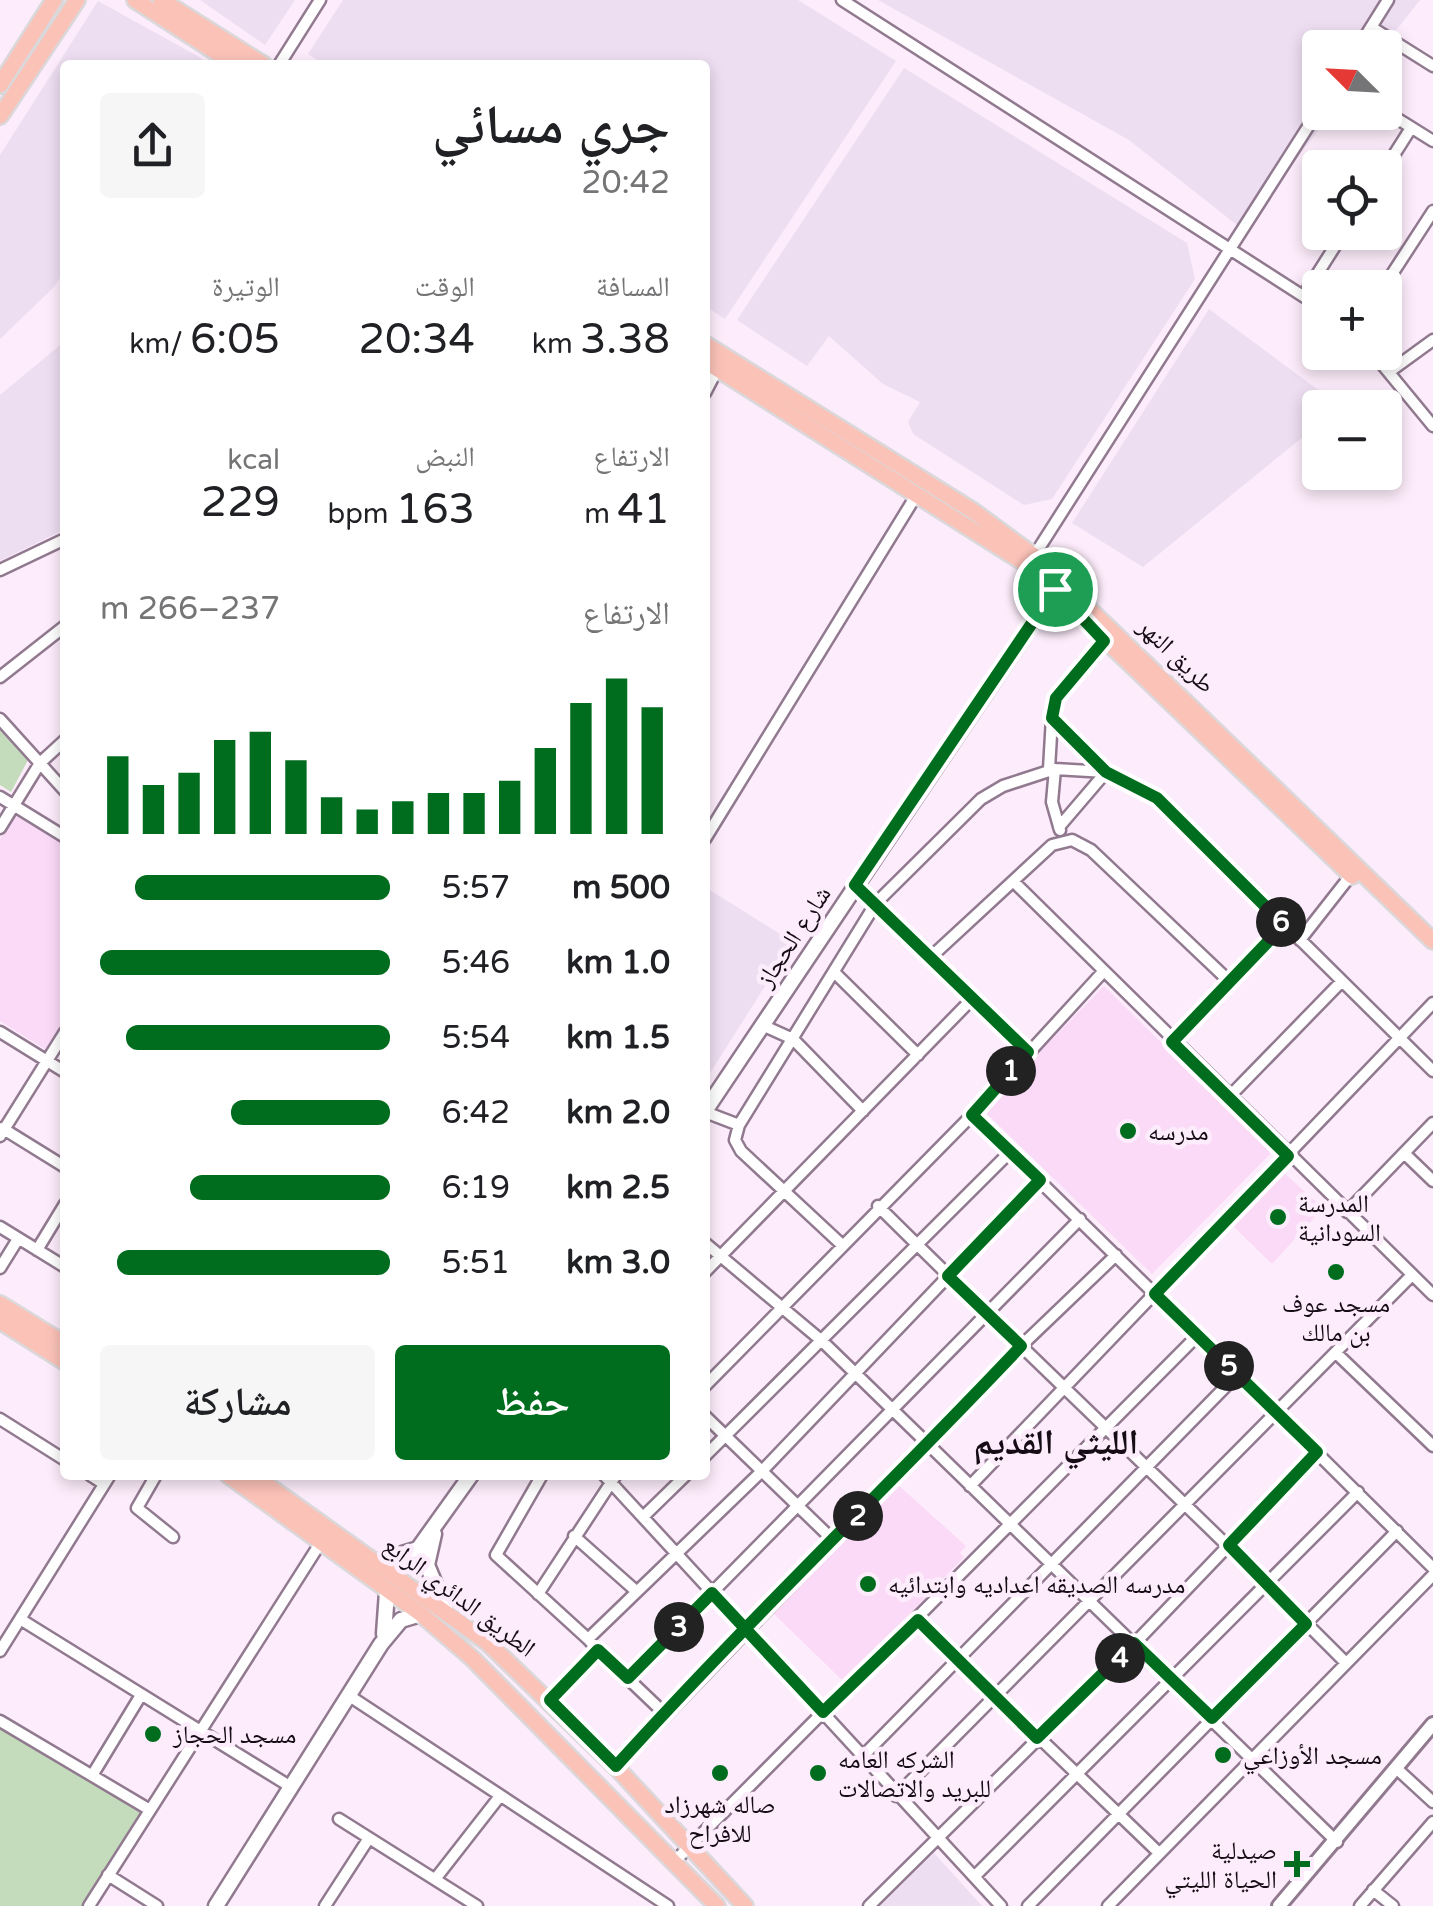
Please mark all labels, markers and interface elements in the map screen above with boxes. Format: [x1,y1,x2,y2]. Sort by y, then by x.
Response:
north arrow [1302,30,1402,130]
map controls [1302,30,1402,490]
button: share [100,93,205,198]
text: جري مسائي [432,93,670,159]
button: locate [1302,150,1402,250]
text: 20:42 [581,164,670,202]
text: الوتيرة [212,270,280,304]
text: الوقت [415,270,475,304]
text: المسافة [596,270,670,304]
button: + [1302,270,1402,370]
text: 6:05 [190,314,280,365]
text: 20:34 [359,314,475,365]
text: 3.38 [580,314,670,365]
text: /km [129,327,190,361]
text: km [532,327,580,361]
button: − [1302,390,1402,490]
text: النبض [415,440,475,474]
text: الارتفاع [594,440,670,474]
text: kcal [227,443,280,477]
text: 229 [201,477,280,528]
text: 163 [396,484,475,535]
text: 41 [617,484,670,535]
text: bpm [328,497,396,531]
text: m [584,497,617,531]
pin [1013,547,1098,632]
icon: arrive [1028,562,1083,617]
text: 237–266 m [100,590,280,628]
text: الارتفاع [583,595,670,633]
street label: طريق النهر [1131,611,1221,700]
text: 5:57 [441,869,510,907]
text: 500 m [572,869,670,907]
street label: شارع الحجاز [750,880,838,994]
pin: 6 [1256,897,1306,947]
text: 6 [1272,905,1290,939]
text: 5:46 [441,944,510,982]
text: 1.0 km [566,944,670,982]
text: 5:54 [441,1019,510,1057]
text: 1.5 km [566,1019,670,1057]
pin: 1 [986,1046,1036,1096]
text: 1 [1002,1054,1020,1088]
text: 6:42 [441,1094,510,1132]
text: 2.0 km [566,1094,670,1132]
place label: مدرسه [1148,1117,1209,1147]
marker: مدرسه [1117,1120,1139,1142]
text: 6:19 [441,1169,510,1207]
text: 2.5 km [566,1169,670,1207]
place label: المدرسة السودانية [1298,1189,1381,1248]
marker: المدرسة السودانية [1267,1206,1289,1228]
text: 5:51 [441,1244,510,1282]
text: 3.0 km [566,1244,670,1282]
marker: مسجد عوف بن مالك [1325,1261,1347,1283]
place label: مسجد عوف بن مالك [1282,1289,1390,1348]
pin: 5 [1204,1341,1254,1391]
button: مشاركة [100,1345,375,1460]
button: حفظ [395,1345,670,1460]
text: 5 [1220,1349,1238,1383]
district label: الليثي القديم [974,1422,1138,1470]
pin: 2 [833,1491,883,1541]
text: 2 [849,1499,867,1533]
street label: الطريق الدائري الرابع [375,1530,541,1667]
place label: مدرسه الصديقه اعداديه وابتدائيه [888,1570,1185,1600]
marker: مدرسه الصديقه اعداديه وابتدائيه [857,1573,879,1595]
pin: 3 [654,1602,704,1652]
text: 3 [670,1610,688,1644]
pin: 4 [1095,1633,1145,1683]
text: 4 [1111,1641,1129,1675]
place label: مسجد الحجاز [172,1720,297,1750]
marker: مسجد الحجاز [142,1723,164,1745]
place label: مسجد الأوزاعي [1243,1741,1382,1775]
marker: مسجد الأوزاعي [1212,1744,1234,1766]
place label: الشركه العامه للبريد والاتصالات [838,1745,991,1804]
marker: صاله شهرزاد للافراح [709,1762,731,1784]
marker: الشركه العامه للبريد والاتصالات [807,1762,829,1784]
place label: صاله شهرزاد للافراح [664,1790,776,1849]
place label: صيدلية الحياة الليتي [1165,1836,1277,1899]
marker: صيدلية الحياة الليتي [1286,1853,1308,1875]

